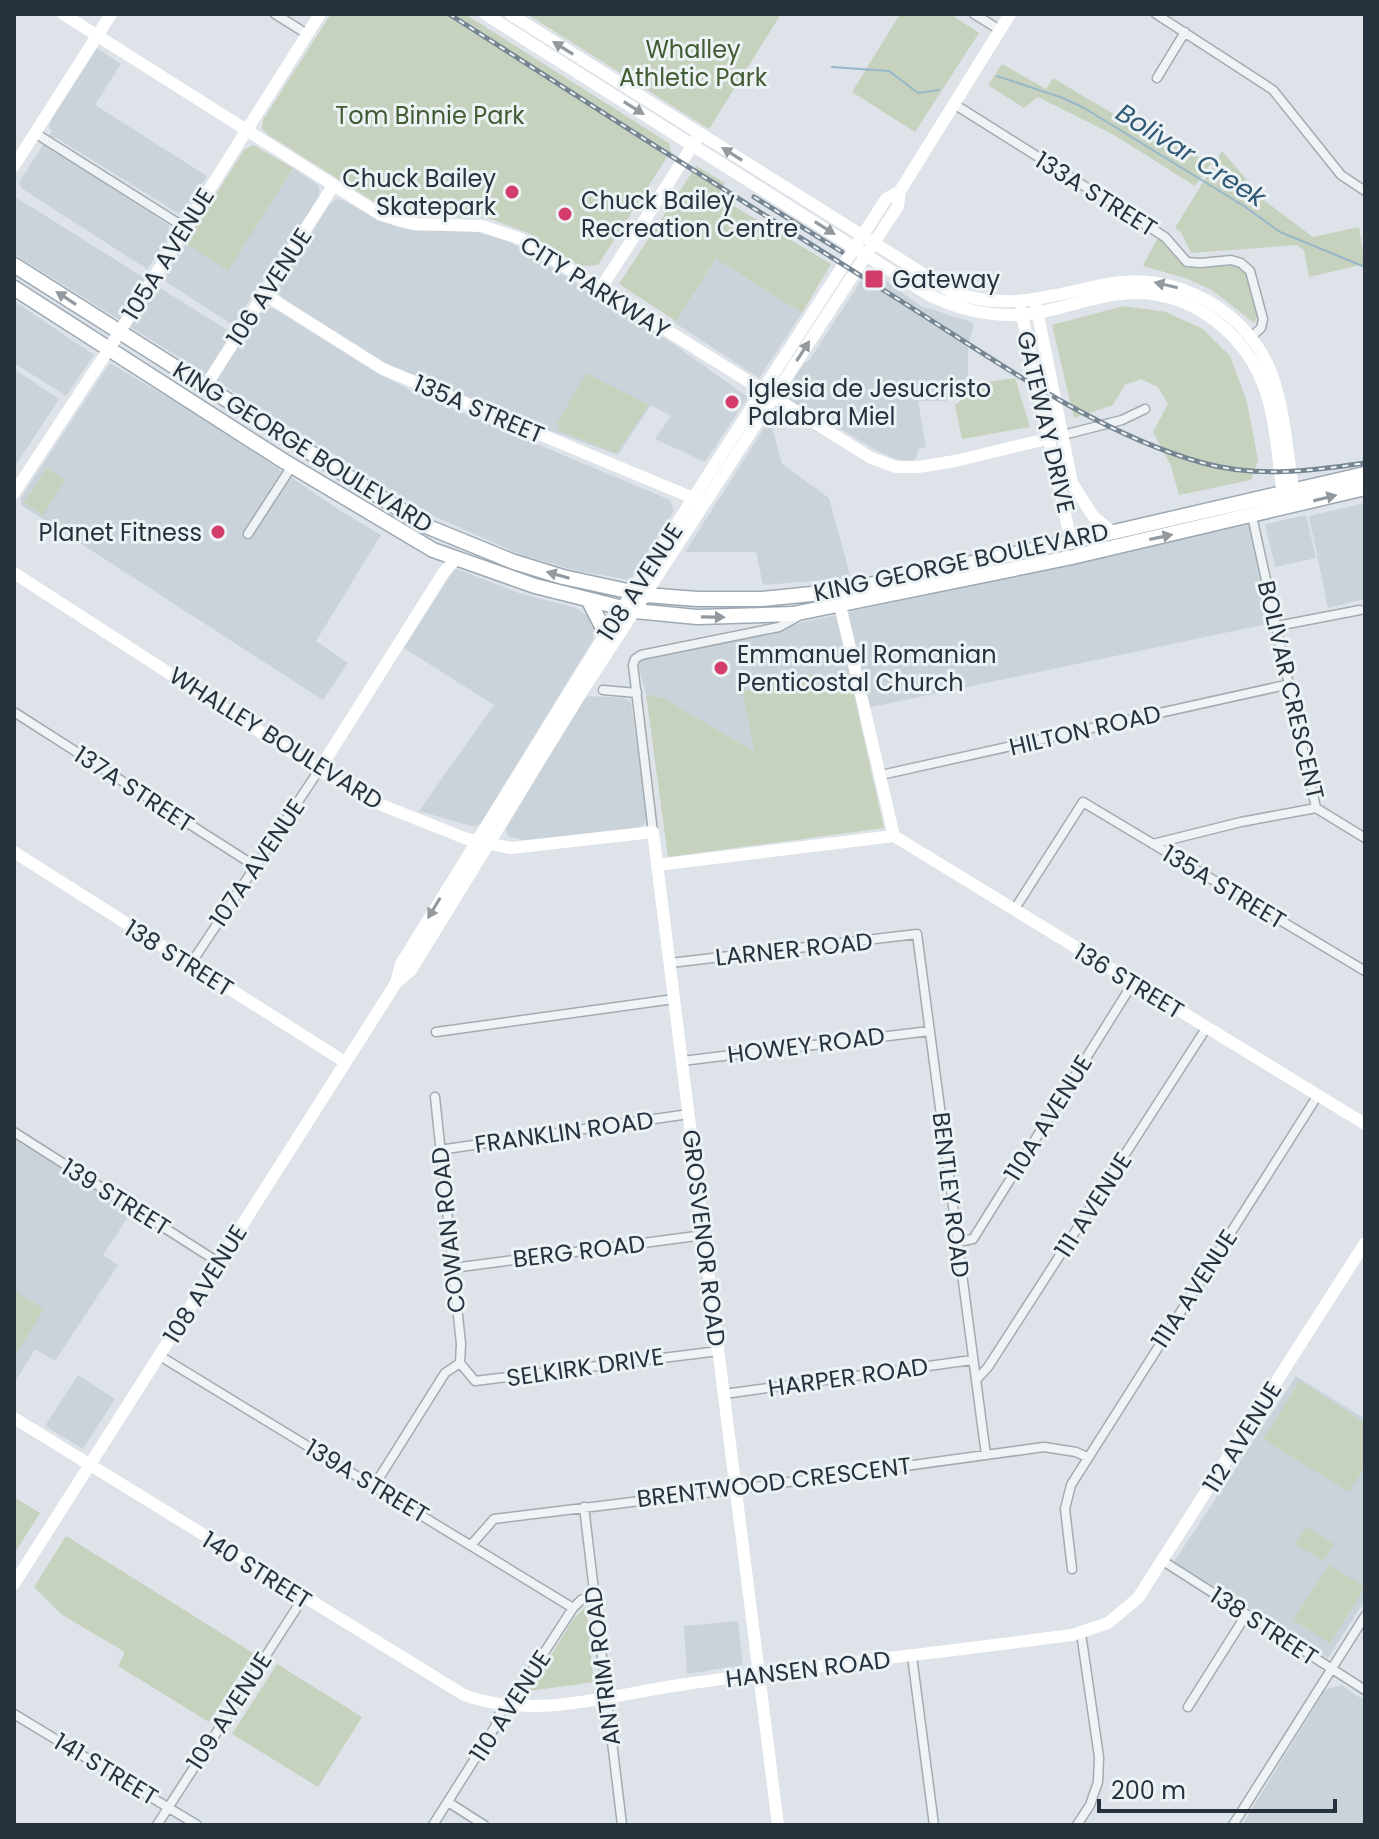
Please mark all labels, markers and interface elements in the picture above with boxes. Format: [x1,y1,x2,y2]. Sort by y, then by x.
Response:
park label: Whalley Athletic Park [619,33,768,94]
one-way arrow [552,41,574,55]
water label: Bolivar Creek [1109,95,1274,216]
park label: Tom Binnie Park [335,99,525,132]
one-way arrow [624,101,645,116]
street label: 133A STREET [1029,143,1163,245]
one-way arrow [721,148,743,162]
place label: Chuck Bailey Skatepark [342,162,497,223]
street label: 105A AVENUE [114,181,222,327]
marker: Chuck Bailey Skatepark [503,183,521,201]
place label: Chuck Bailey Recreation Centre [581,184,798,245]
marker: Chuck Bailey Recreation Centre [556,205,574,223]
one-way arrow [814,221,836,235]
street label: 106 AVENUE [219,222,319,352]
street label: CITY PARKWAY [514,228,676,346]
place label: Gateway [892,263,1000,296]
marker: Gateway [863,268,885,290]
one-way arrow [1154,278,1179,291]
one-way arrow [56,291,77,306]
street label: GATEWAY DRIVE [1009,328,1083,516]
one-way arrow [796,340,810,362]
street label: KING GEORGE BOULEVARD [167,353,439,541]
street label: 135A STREET [409,367,549,451]
place label: Iglesia de Jesucristo Palabra Miel [748,372,991,433]
marker: Iglesia de Jesucristo Palabra Miel [723,393,741,411]
one-way arrow [1313,491,1338,503]
street label: KING GEORGE BOULEVARD [811,515,1111,609]
place label: Planet Fitness [39,516,202,549]
street label: 108 AVENUE [590,517,690,647]
marker: Planet Fitness [209,523,227,541]
one-way arrow [1149,530,1174,543]
one-way arrow [545,569,570,581]
street label: BOLIVAR CRESCENT [1250,577,1332,803]
one-way arrow [701,611,726,623]
place label: Emmanuel Romanian Penticostal Church [737,638,997,699]
street label: WHALLEY BOULEVARD [163,659,389,817]
marker: Emmanuel Romanian Penticostal Church [712,659,730,677]
street label: HILTON ROAD [1006,697,1164,763]
street label: 137A STREET [68,738,200,840]
street label: 107A AVENUE [202,792,312,934]
street label: 135A STREET [1156,837,1292,937]
one-way arrow [428,897,442,919]
street label: 138 STREET [118,912,240,1004]
street label: LARNER ROAD [714,924,874,974]
street label: 136 STREET [1068,935,1190,1027]
street label: HOWEY ROAD [725,1019,887,1071]
street label: 110A AVENUE [996,1049,1100,1187]
street label: FRANKLIN ROAD [472,1103,656,1161]
street label: BENTLEY ROAD [924,1110,978,1280]
street label: GROSVENOR ROAD [674,1128,734,1348]
street label: COWAN ROAD [423,1145,473,1315]
street label: 111 AVENUE [1047,1146,1139,1264]
street label: 139 STREET [55,1151,177,1243]
street label: 108 AVENUE [155,1218,255,1350]
street label: 111A AVENUE [1143,1223,1245,1355]
street label: BERG ROAD [511,1227,647,1275]
street label: SELKIRK DRIVE [504,1340,666,1394]
street label: HARPER ROAD [766,1349,930,1405]
street label: 112 AVENUE [1195,1375,1289,1499]
street label: 139A STREET [299,1431,435,1531]
street label: BRENTWOOD CRESCENT [635,1449,913,1515]
street label: 140 STREET [196,1523,318,1617]
street label: 138 STREET [1204,1579,1324,1673]
street label: ANTRIM ROAD [576,1584,628,1748]
street label: HANSEN ROAD [724,1643,892,1695]
street label: 110 AVENUE [462,1644,558,1768]
street label: 109 AVENUE [179,1646,279,1776]
street label: 141 STREET [48,1725,164,1813]
scale bar [1099,1763,1335,1813]
text: 200 m [1111,1774,1186,1807]

